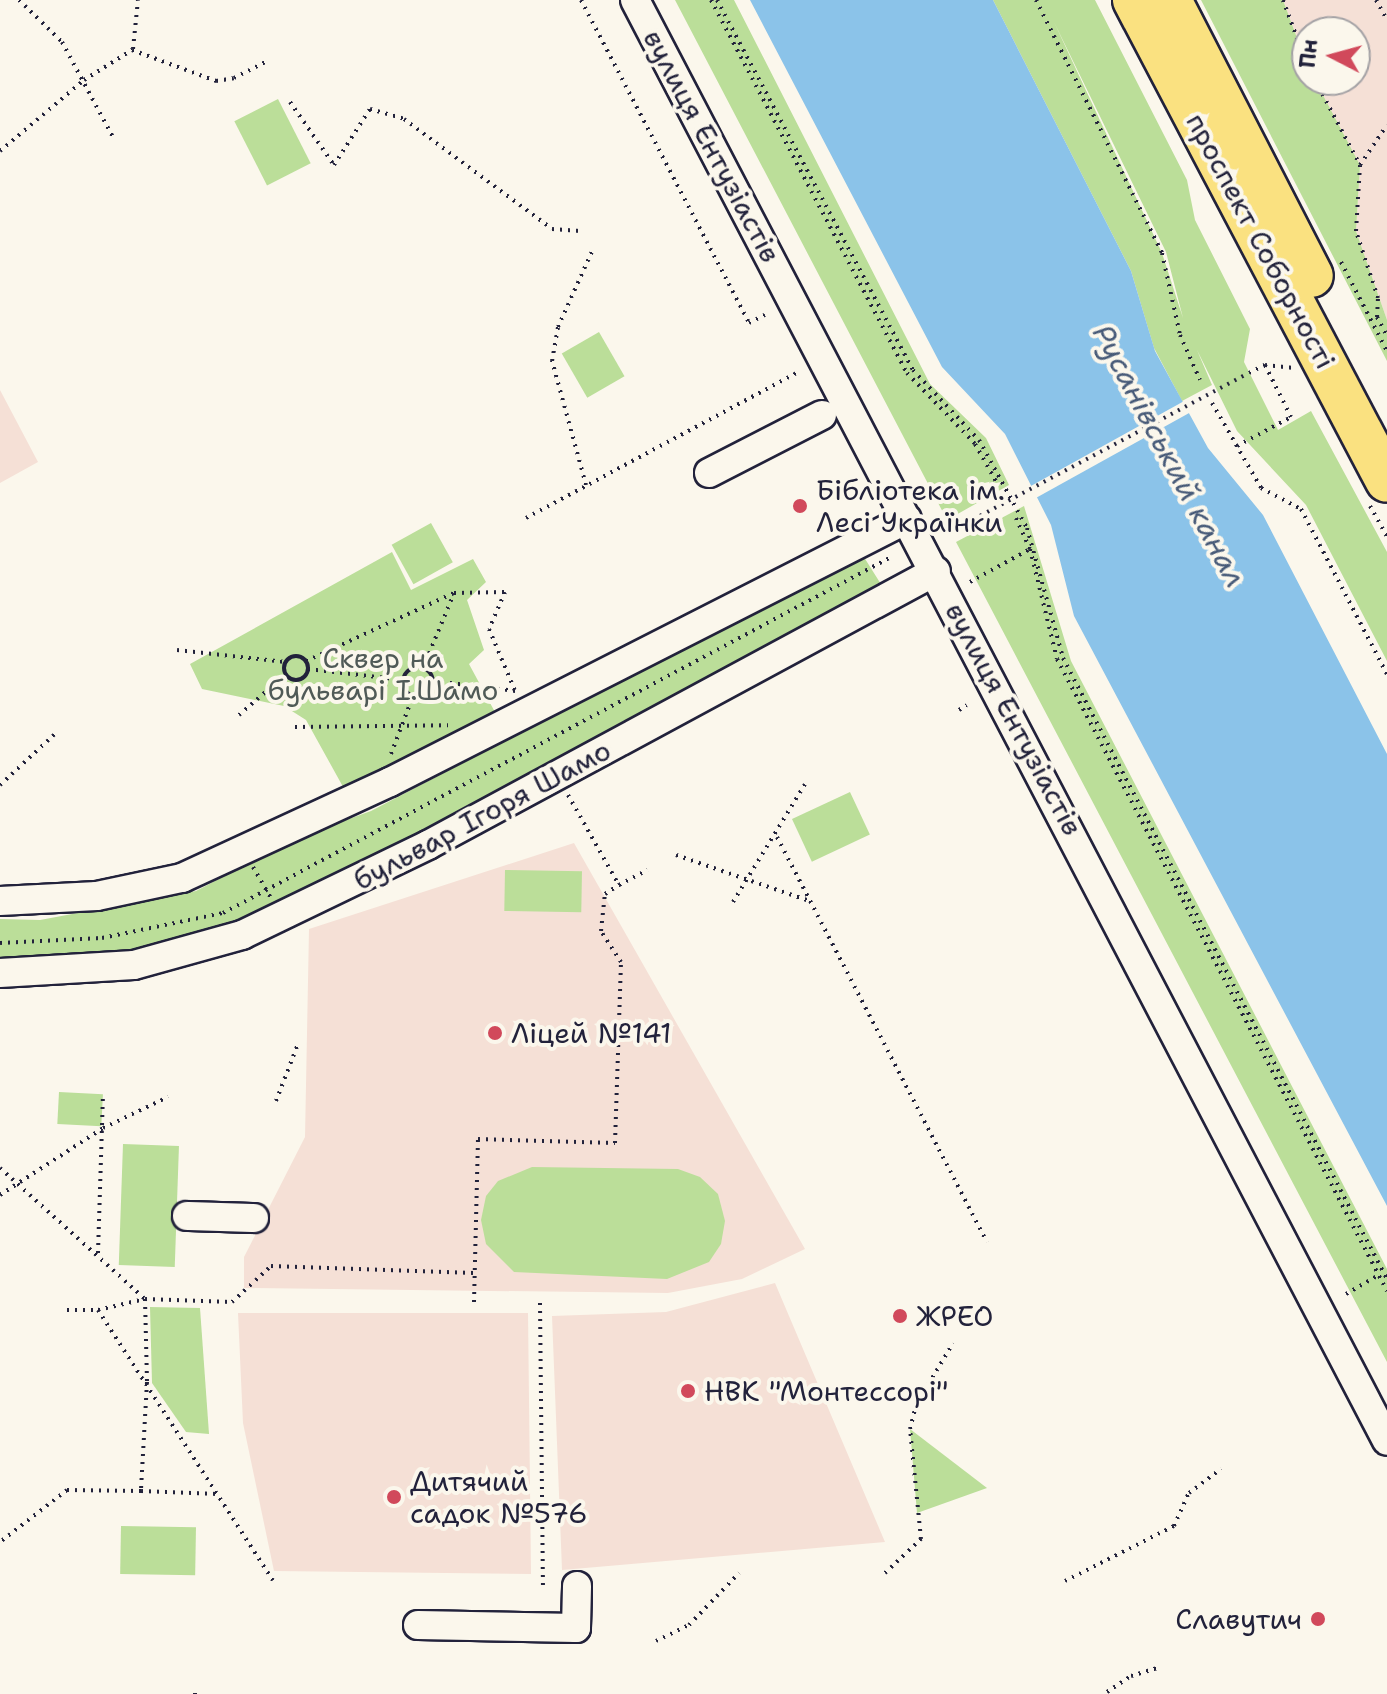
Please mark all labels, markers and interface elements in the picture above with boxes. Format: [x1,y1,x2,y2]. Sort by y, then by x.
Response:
north arrow [1291,16,1371,96]
street label: вулиця Ентузіастів [636,24,788,268]
text: Пн [1293,38,1325,70]
street label: проспект Соборності [1179,107,1343,375]
water label: Русанівський канал [1084,319,1254,593]
place label: Бібліотека ім. Лесі Українки [816,473,1005,539]
marker: Бібліотека ім. Лесі Українки [791,497,809,515]
street label: вулиця Ентузіастів [938,597,1090,841]
park label: Сквер на бульварі І.Шамо [267,641,499,707]
street label: бульвар Ігоря Шамо [348,733,616,897]
place label: Ліцей №141 [511,1016,672,1050]
marker: Ліцей №141 [486,1024,504,1042]
place label: ЖРЕО [916,1299,993,1333]
marker: ЖРЕО [891,1307,909,1325]
place label: НВК "Монтессорі" [704,1374,948,1408]
marker: НВК "Монтессорі" [679,1382,697,1400]
place label: Дитячий садок №576 [410,1464,588,1530]
marker: Дитячий садок №576 [385,1488,403,1506]
place label: Славутич [1175,1602,1302,1636]
marker: Славутич [1309,1610,1327,1628]

